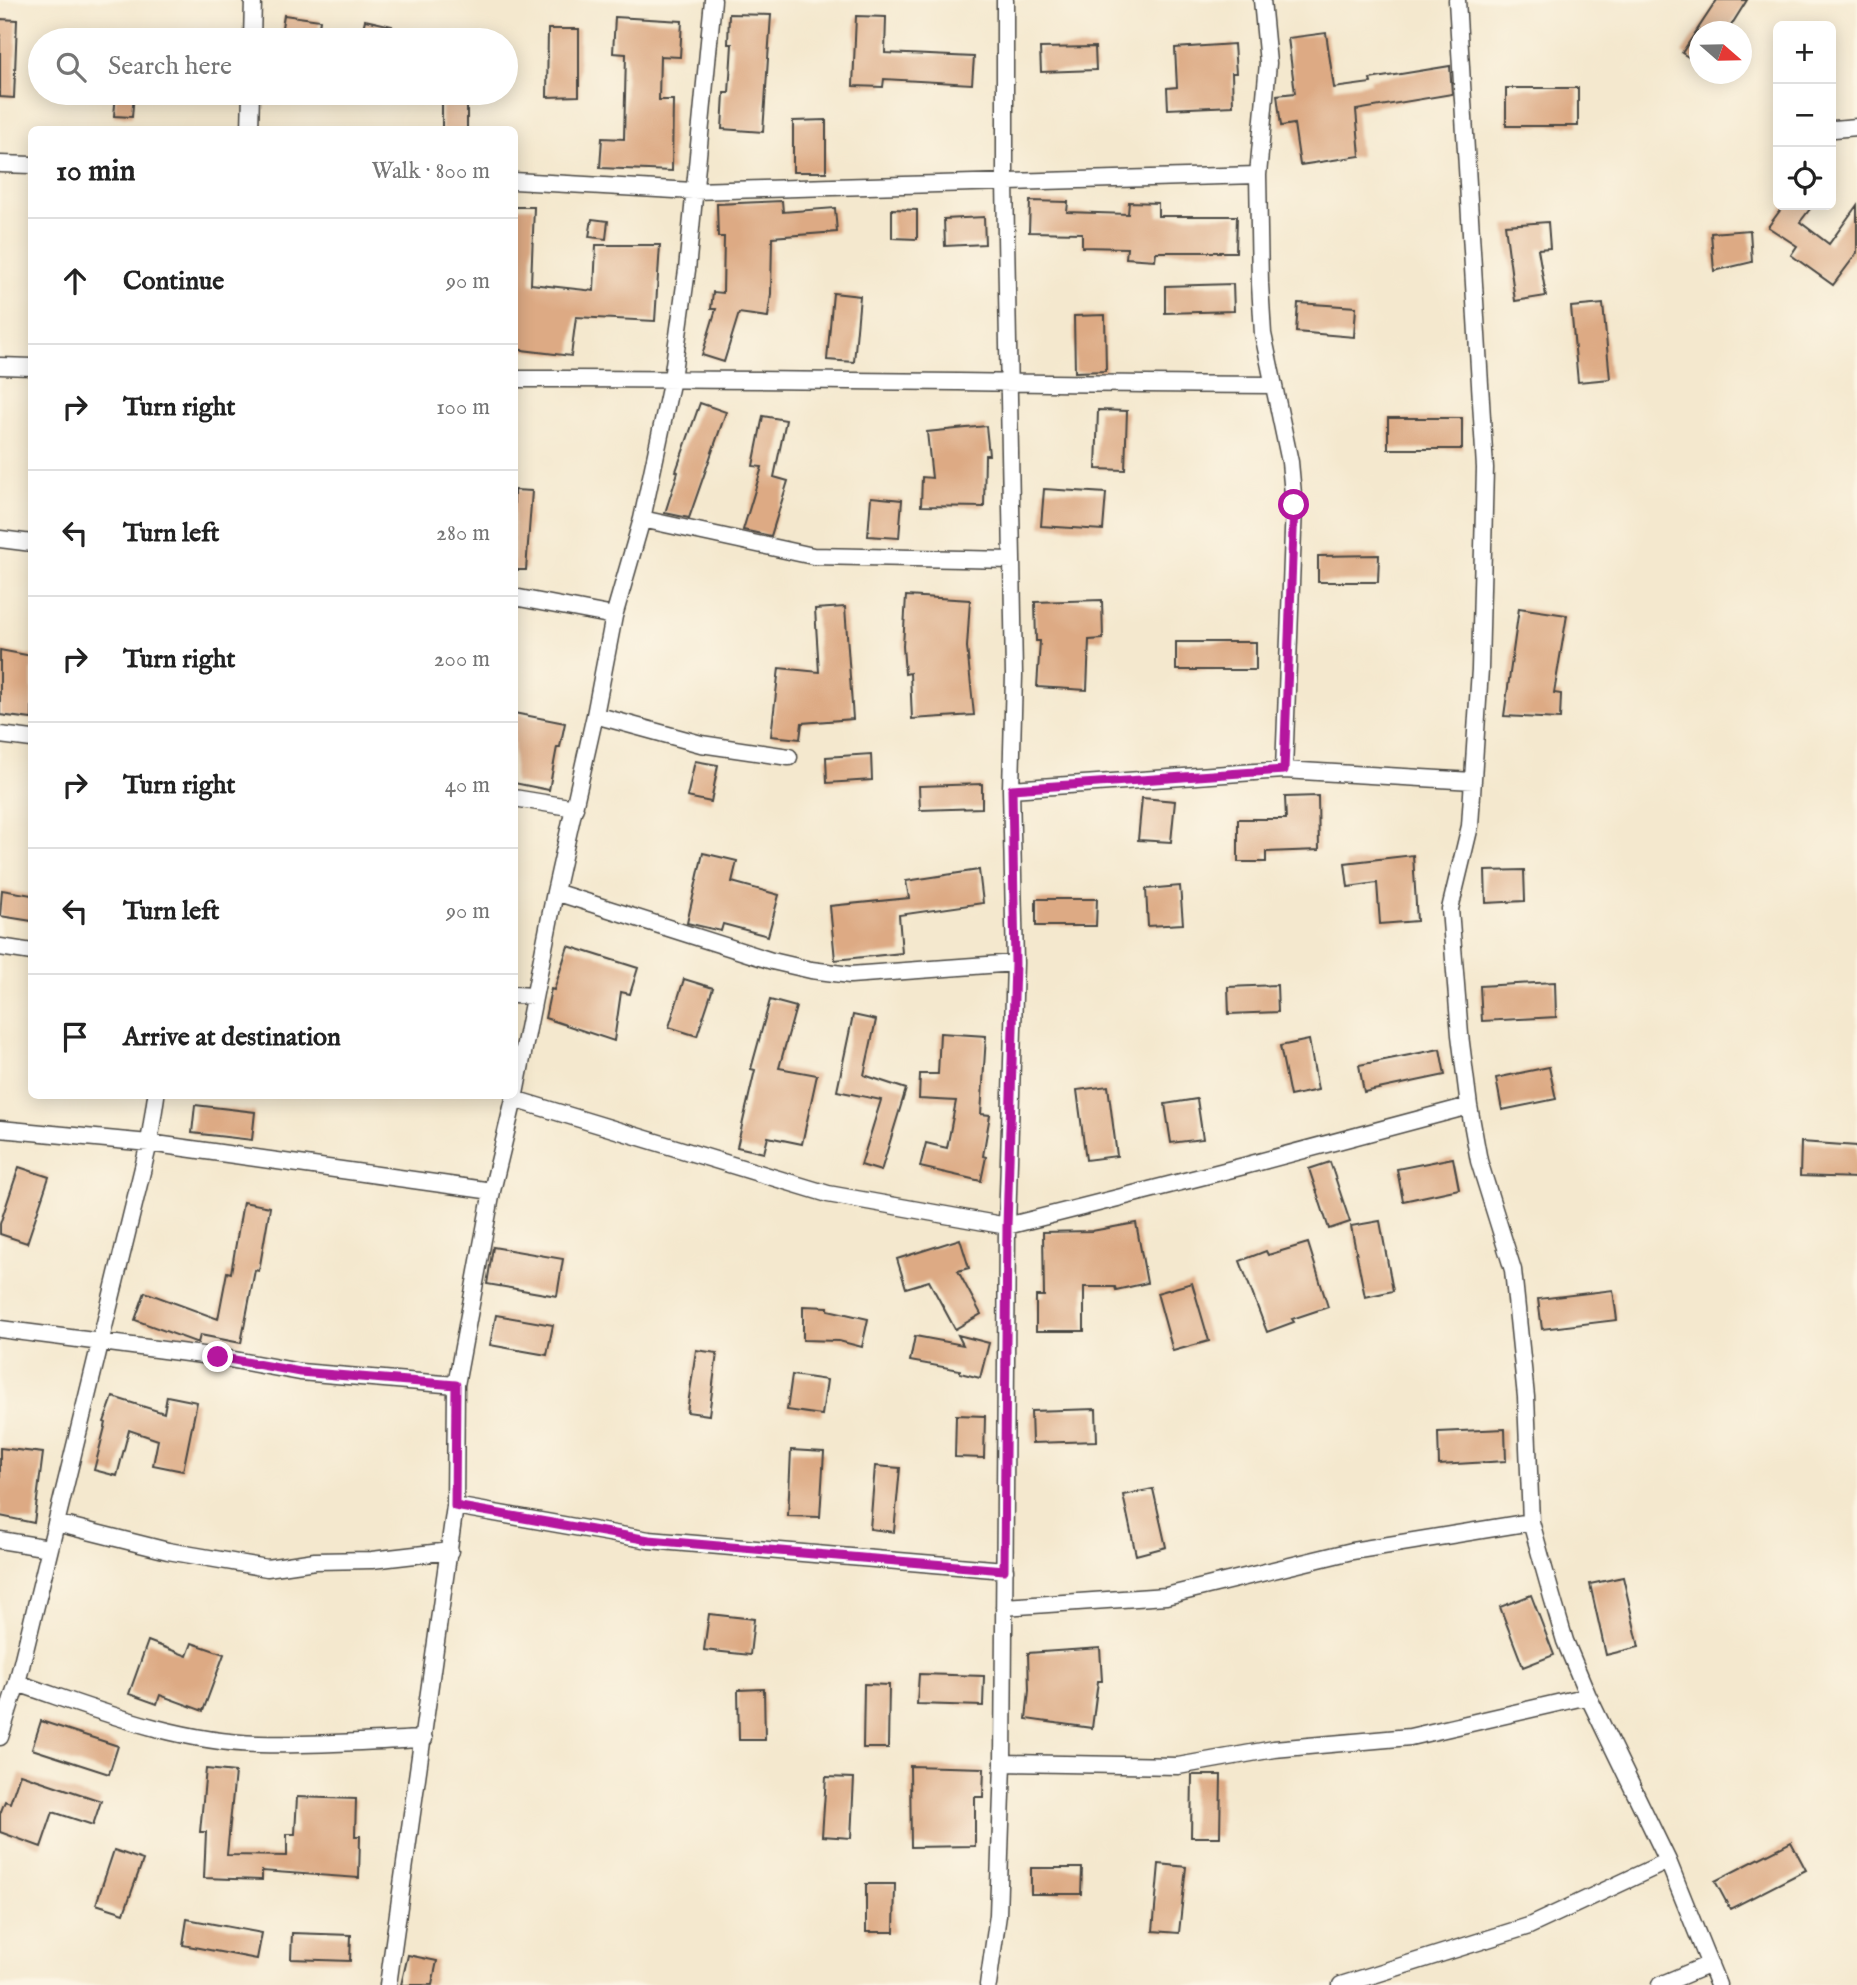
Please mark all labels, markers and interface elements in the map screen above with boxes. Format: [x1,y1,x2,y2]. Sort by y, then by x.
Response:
north arrow [1689,21,1752,84]
map controls [1773,21,1836,210]
button: + [1773,21,1836,84]
search box [28,28,518,105]
icon: search [52,48,90,86]
text: Search here [108,50,232,83]
button: − [1773,84,1836,147]
button: locate [1773,147,1836,210]
text: 10 min [56,153,136,191]
text: Walk · 800 m [371,157,490,186]
icon: ahead [56,262,94,300]
text: Continue [123,265,224,298]
text: 90 m [446,267,490,296]
icon: right [56,388,94,426]
text: Turn right [123,391,236,424]
text: 100 m [436,393,490,422]
route start [1278,489,1309,520]
icon: left [56,514,94,552]
text: Turn left [123,517,220,550]
text: 280 m [436,519,490,548]
icon: right [56,640,94,678]
text: Turn right [123,643,236,676]
text: 200 m [434,645,490,674]
icon: right [56,766,94,804]
text: Turn right [123,769,236,802]
text: 40 m [445,771,490,800]
icon: left [56,892,94,930]
text: Turn left [123,895,220,928]
text: 90 m [446,897,490,926]
icon: arrive [56,1018,94,1056]
text: Arrive at destination [123,1021,341,1054]
route end [202,1341,233,1372]

